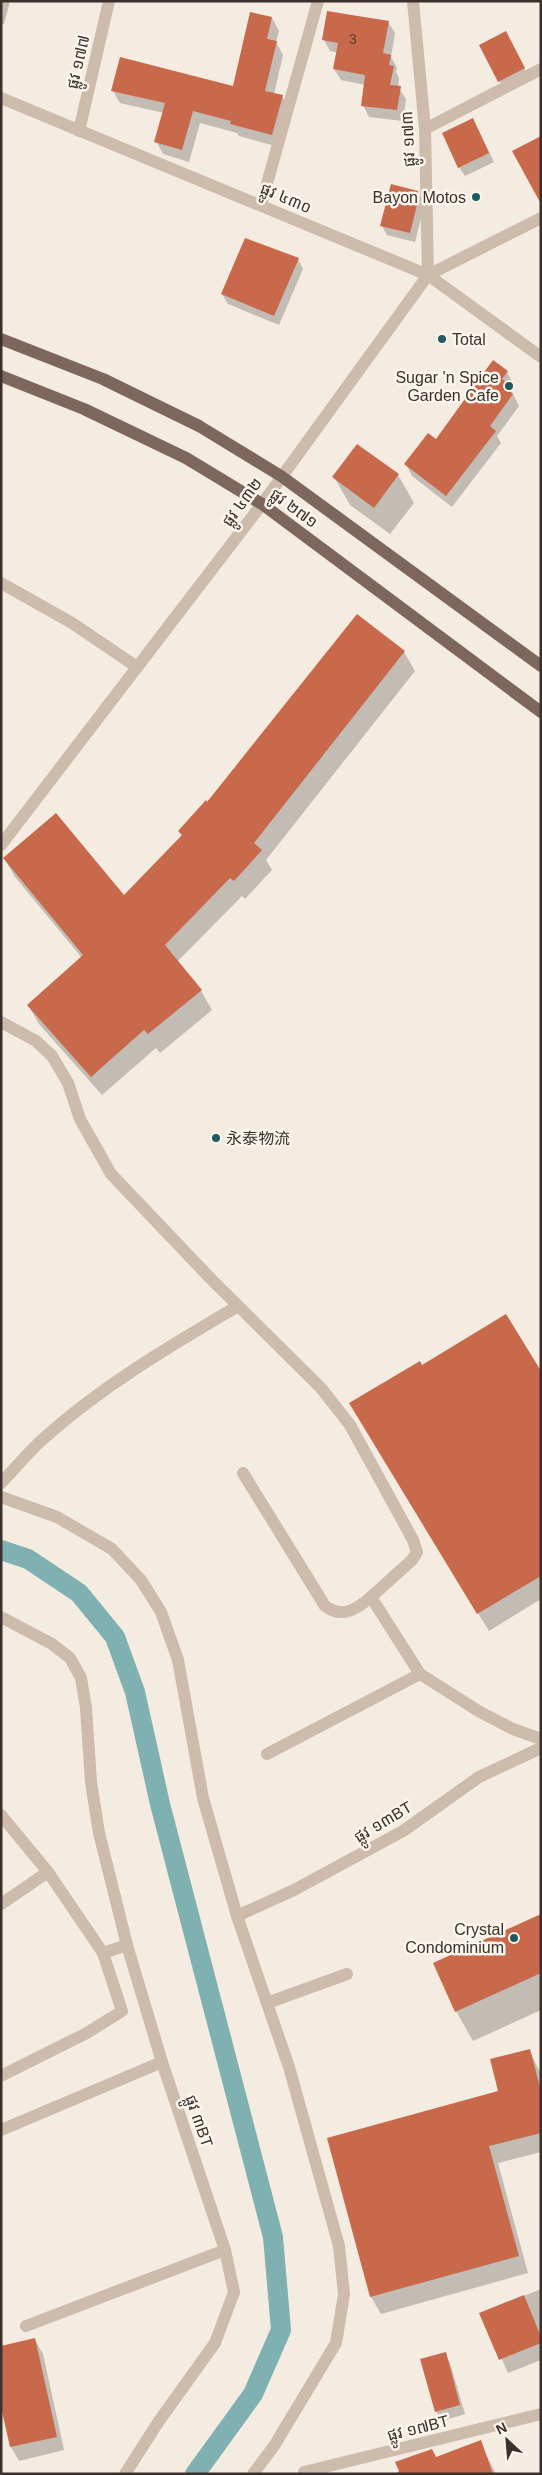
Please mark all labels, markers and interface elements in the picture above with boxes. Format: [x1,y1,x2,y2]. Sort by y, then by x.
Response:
house number: 3 [349,31,357,47]
street label: ផ្លូវ ១៧៧ [64,33,98,92]
street label: ផ្លូវ ១៧៣ [398,110,424,168]
street label: ផ្លូវ ៤៣០ [256,180,314,222]
place label: Bayon Motos [373,189,466,206]
marker: Bayon Motos [470,191,482,203]
place label: Total [452,331,486,348]
marker: Total [436,333,448,345]
place label: Sugar 'n Spice Garden Cafe [395,369,499,404]
marker: Sugar 'n Spice Garden Cafe [503,380,515,392]
street label: ផ្លូវ ៤៣២ [219,474,270,533]
street label: ផ្លូវ ២៧១ [264,485,321,536]
place label: 永泰物流 [226,1130,290,1147]
marker: 永泰物流 [210,1132,222,1144]
street label: ផ្លូវ ១៣BT [351,1798,418,1851]
place label: Crystal Condominium [405,1921,504,1956]
marker: Crystal Condominium [508,1932,520,1944]
street label: ផ្លូវ ៣BT [177,2093,216,2151]
street label: ផ្លូវ ១៧BT [385,2412,452,2449]
north arrow [482,2415,532,2465]
text: N [493,2419,509,2438]

